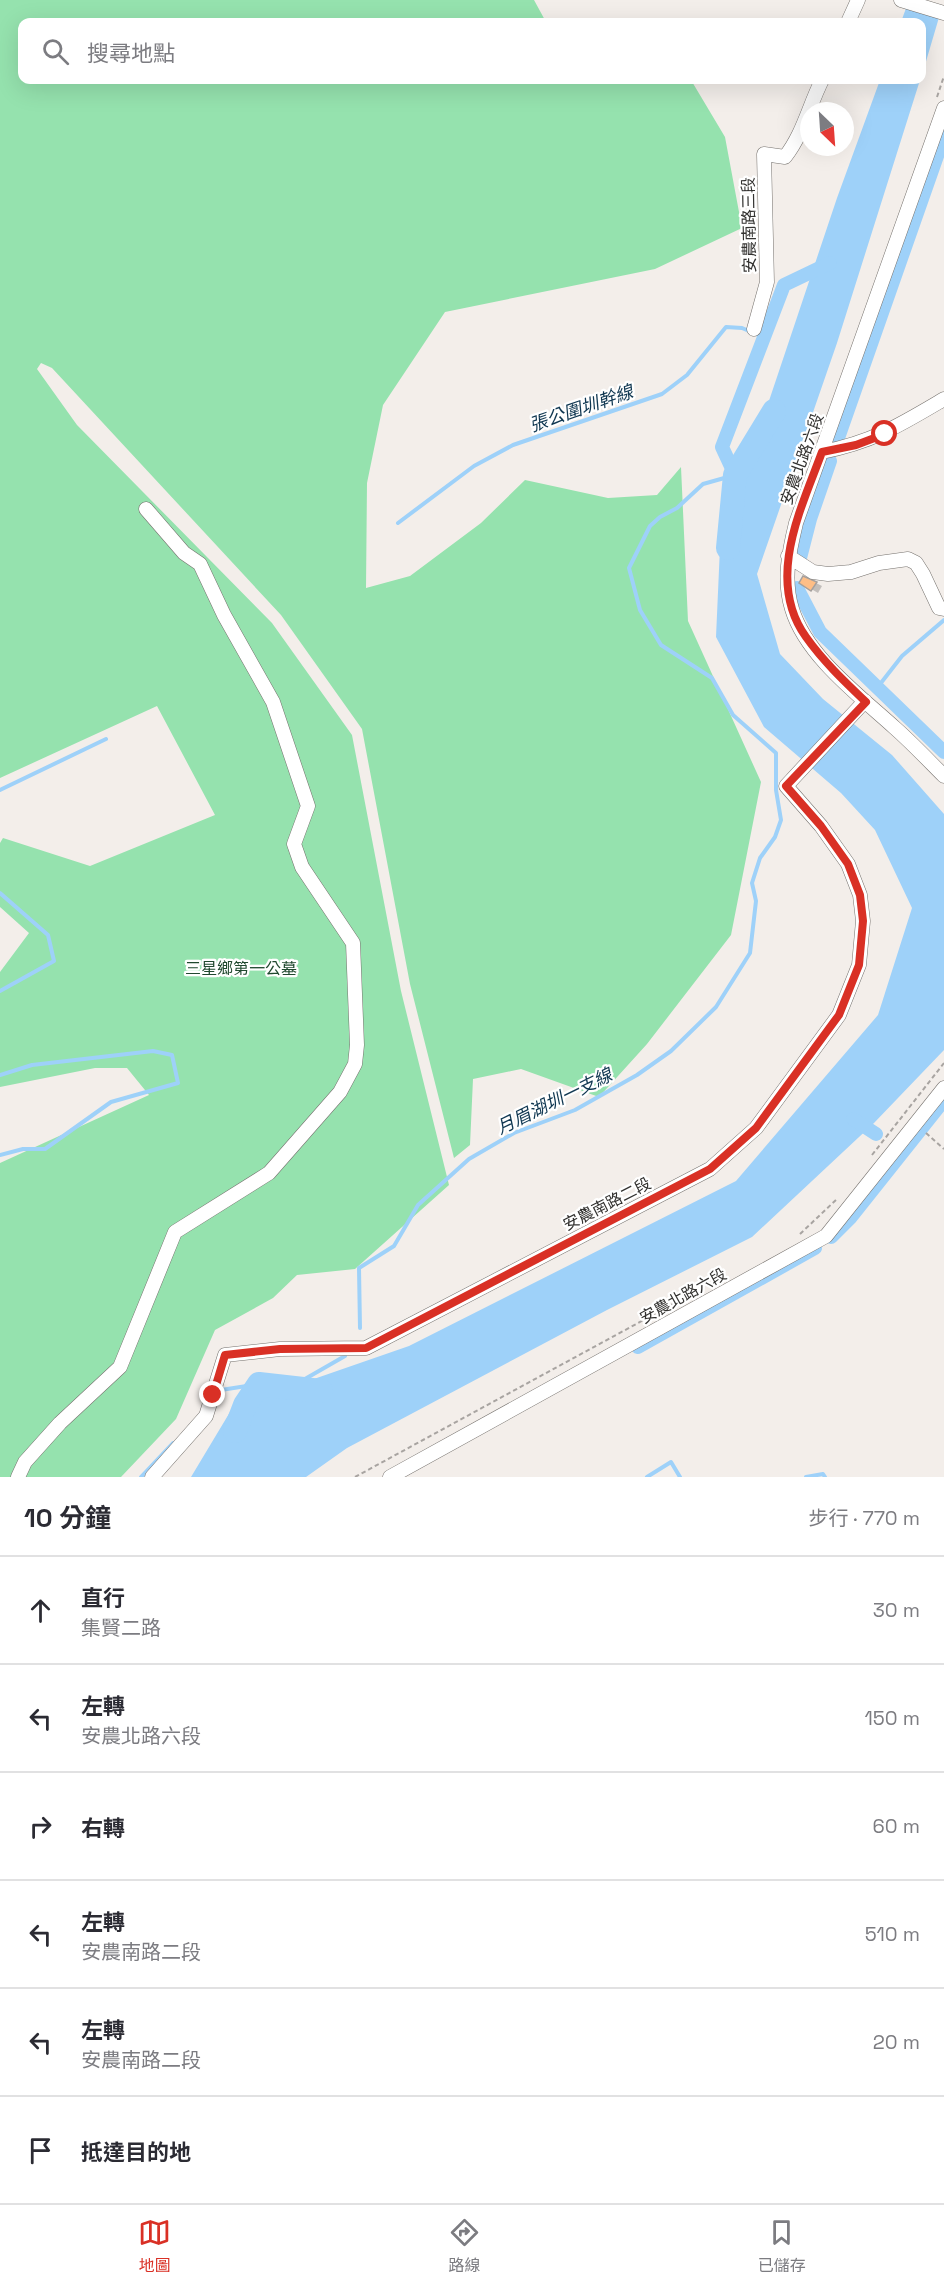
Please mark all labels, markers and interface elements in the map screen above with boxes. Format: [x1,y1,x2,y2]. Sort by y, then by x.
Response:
search box [18,18,926,84]
icon: search [39,35,72,68]
text: 搜尋地點 [87,39,175,67]
north arrow [800,102,854,156]
street label: 安農南路三段 [738,177,760,273]
water label: 張公圍圳幹線 [526,379,638,436]
street label: 安農北路六段 [776,410,828,508]
route start [871,420,897,446]
park label: 三星鄉第一公墓 [185,958,297,979]
water label: 月眉湖圳一支線 [492,1062,617,1139]
street label: 安農南路二段 [559,1173,655,1235]
street label: 安農北路六段 [636,1264,730,1328]
route end [199,1381,225,1407]
text: 10 分鐘 [24,1501,111,1535]
text: 步行 · 770 m [808,1505,920,1531]
text: 直行 [81,1584,125,1612]
icon: ahead [24,1594,57,1627]
text: 30 m [873,1597,920,1623]
text: 集賢二路 [81,1615,161,1641]
text: 左轉 [81,1692,125,1720]
icon: left [24,1702,57,1735]
text: 150 m [865,1705,920,1731]
text: 安農北路六段 [81,1723,201,1749]
icon: right [24,1810,57,1843]
text: 60 m [873,1813,920,1839]
text: 右轉 [81,1814,125,1842]
text: 左轉 [81,1908,125,1936]
icon: left [24,1918,57,1951]
text: 510 m [865,1921,920,1947]
text: 安農南路二段 [81,1939,201,1965]
text: 左轉 [81,2016,125,2044]
icon: left [24,2026,57,2059]
text: 20 m [873,2029,920,2055]
text: 安農南路二段 [81,2047,201,2073]
icon: arrive [24,2134,57,2167]
text: 抵達目的地 [81,2138,191,2166]
tab: 地圖 [138,2216,171,2276]
tab: 路線 [448,2216,481,2276]
tab: 已儲存 [758,2216,806,2276]

